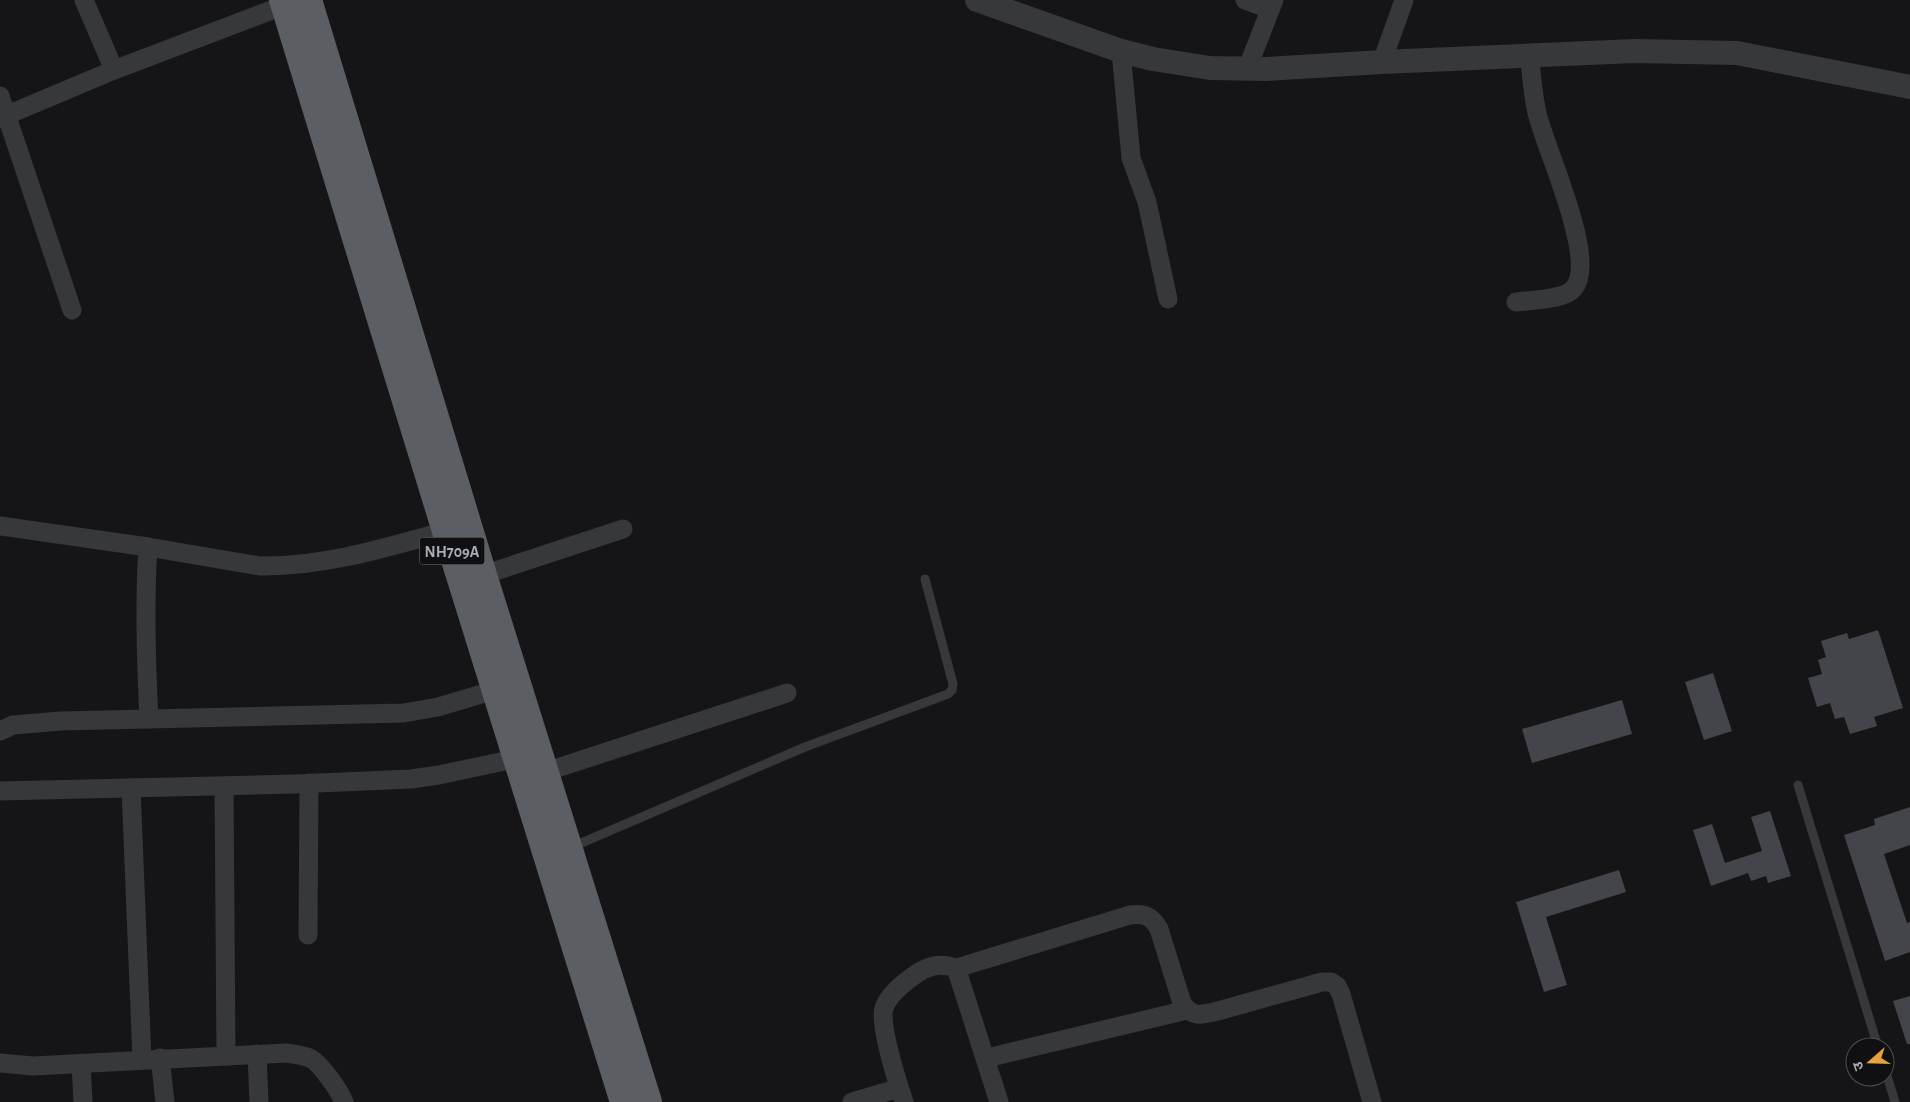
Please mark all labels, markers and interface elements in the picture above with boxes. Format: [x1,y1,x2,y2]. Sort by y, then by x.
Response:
road number: NH709A [420,538,484,564]
north arrow [1845,1037,1895,1087]
text: उ [1850,1059,1867,1072]

